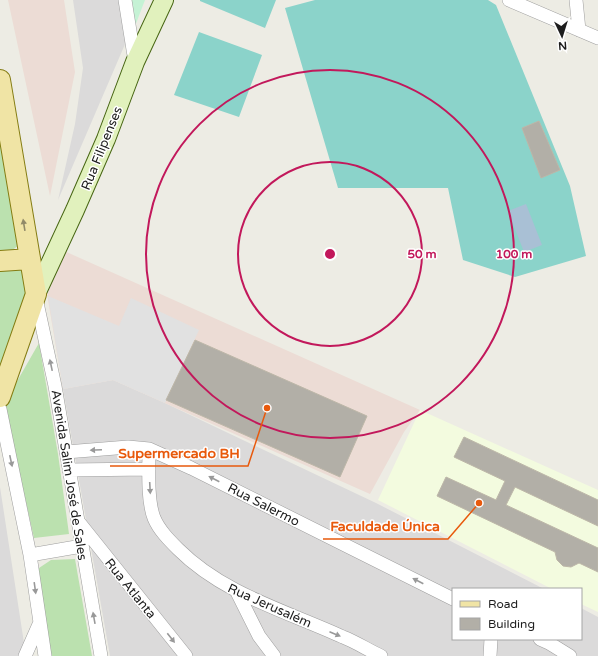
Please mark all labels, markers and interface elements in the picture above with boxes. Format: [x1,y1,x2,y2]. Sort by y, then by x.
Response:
north arrow [542,16,582,56]
text: N [558,39,568,52]
street label: Rua Filipenses [78,104,126,192]
one-way arrow [21,219,27,231]
centre of rings [323,247,337,261]
text: 50 m [407,247,437,261]
text: 100 m [496,247,532,261]
one-way arrow [48,359,54,371]
street label: Avenida Salim José de Sales [48,389,90,562]
callout: Supermercado BH [110,440,248,466]
text: Supermercado BH [118,445,240,462]
one-way arrow [89,447,102,453]
one-way arrow [8,454,14,467]
one-way arrow [208,476,220,483]
street label: Rua Salermo [225,480,302,530]
one-way arrow [146,482,153,494]
callout: Faculdade Única [323,513,448,539]
text: Faculdade Única [330,518,440,535]
street label: Rua Atlanta [101,555,159,622]
one-way arrow [412,578,424,585]
street label: Rua Jerusalém [225,580,314,632]
one-way arrow [32,582,38,594]
legend [452,588,582,640]
text: Road [488,597,518,611]
one-way arrow [91,611,97,624]
text: Building [488,617,535,631]
one-way arrow [330,631,342,637]
one-way arrow [167,632,175,643]

